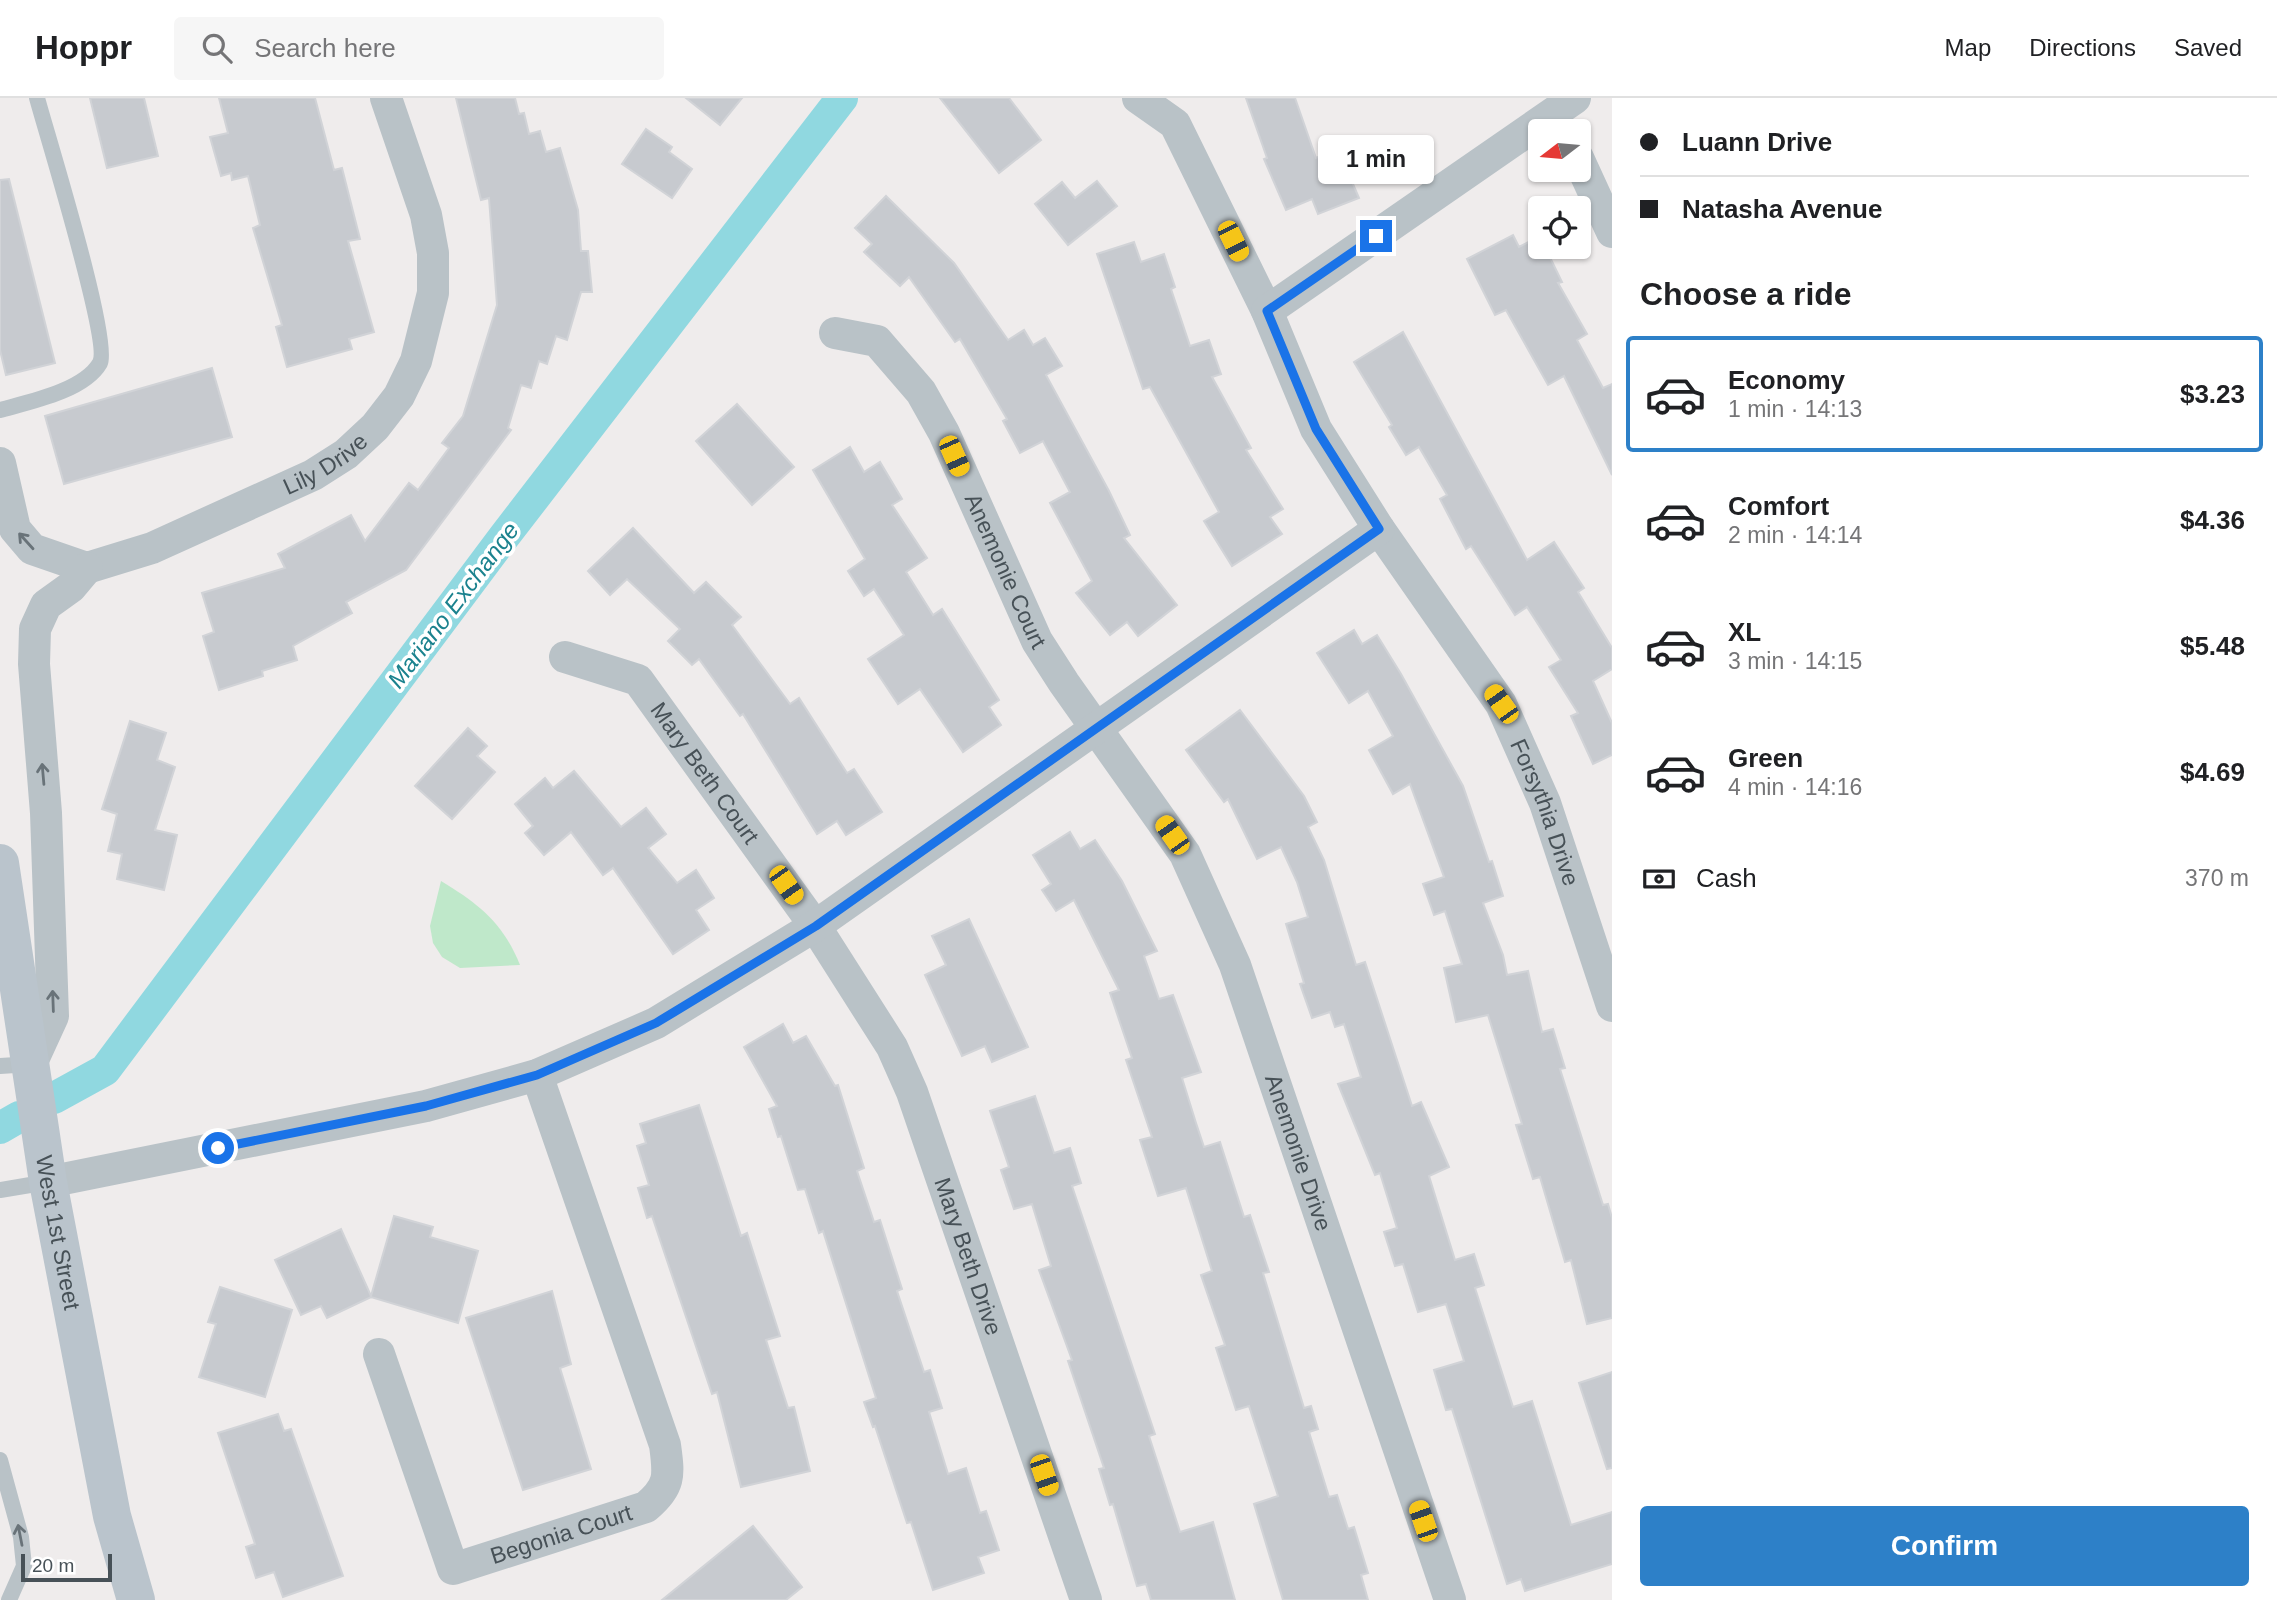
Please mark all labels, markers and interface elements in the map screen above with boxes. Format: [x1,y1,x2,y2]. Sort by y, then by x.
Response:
search box [174,17,664,80]
text: Hoppr [35,29,132,66]
icon: search [198,29,236,67]
text: Search here [254,33,396,63]
text: Map [1945,34,1991,61]
text: Directions [2029,34,2136,61]
text: Saved [2174,34,2242,61]
north arrow [1528,119,1591,182]
map controls [1528,119,1591,259]
text: Luann Drive [1682,127,1832,157]
callout: 1 min [1318,135,1434,184]
text: 1 min [1346,146,1406,172]
text: Natasha Avenue [1682,194,1882,224]
button: locate [1528,196,1591,259]
car [1215,218,1252,264]
route end [1360,220,1392,252]
text: Choose a ride [1640,276,1852,312]
icon: car [1644,363,1707,426]
text: Economy [1728,365,1845,395]
text: $3.23 [2180,379,2245,409]
text: 1 min · 14:13 [1728,396,1862,422]
street label: Lily Drive [279,428,373,500]
car [936,433,973,479]
icon: car [1644,489,1707,552]
street label: Anemonie Court [960,490,1052,654]
text: Comfort [1728,491,1829,521]
text: $4.36 [2180,505,2245,535]
water label: Mariano Exchange [382,517,524,693]
text: 2 min · 14:14 [1728,522,1862,548]
one-way arrow [18,532,34,550]
icon: car [1644,615,1707,678]
text: XL [1728,617,1761,647]
text: $5.48 [2180,631,2245,661]
text: 3 min · 14:15 [1728,648,1862,674]
car [1481,681,1522,727]
street label: Mary Beth Court [645,697,765,849]
street label: Forsythia Drive [1505,735,1584,889]
icon: car [1644,741,1707,804]
text: Green [1728,743,1803,773]
text: $4.69 [2180,757,2245,787]
one-way arrow [36,763,49,785]
text: 4 min · 14:16 [1728,774,1862,800]
car [1152,812,1193,858]
icon: cash [1640,860,1678,898]
car [766,862,807,908]
text: Cash [1696,863,1757,893]
text: 370 m [2185,865,2249,891]
one-way arrow [46,990,59,1013]
street label: Anemonie Drive [1260,1071,1337,1234]
route start [202,1132,234,1164]
street label: West 1st Street [31,1153,85,1313]
street label: Mary Beth Drive [929,1174,1007,1339]
car [1028,1452,1061,1498]
car [1407,1498,1440,1544]
street label: Begonia Court [487,1499,636,1569]
button: Confirm [1640,1506,2249,1586]
one-way arrow [13,1524,26,1547]
scale bar [21,1551,112,1583]
text: 20 m [32,1555,74,1576]

